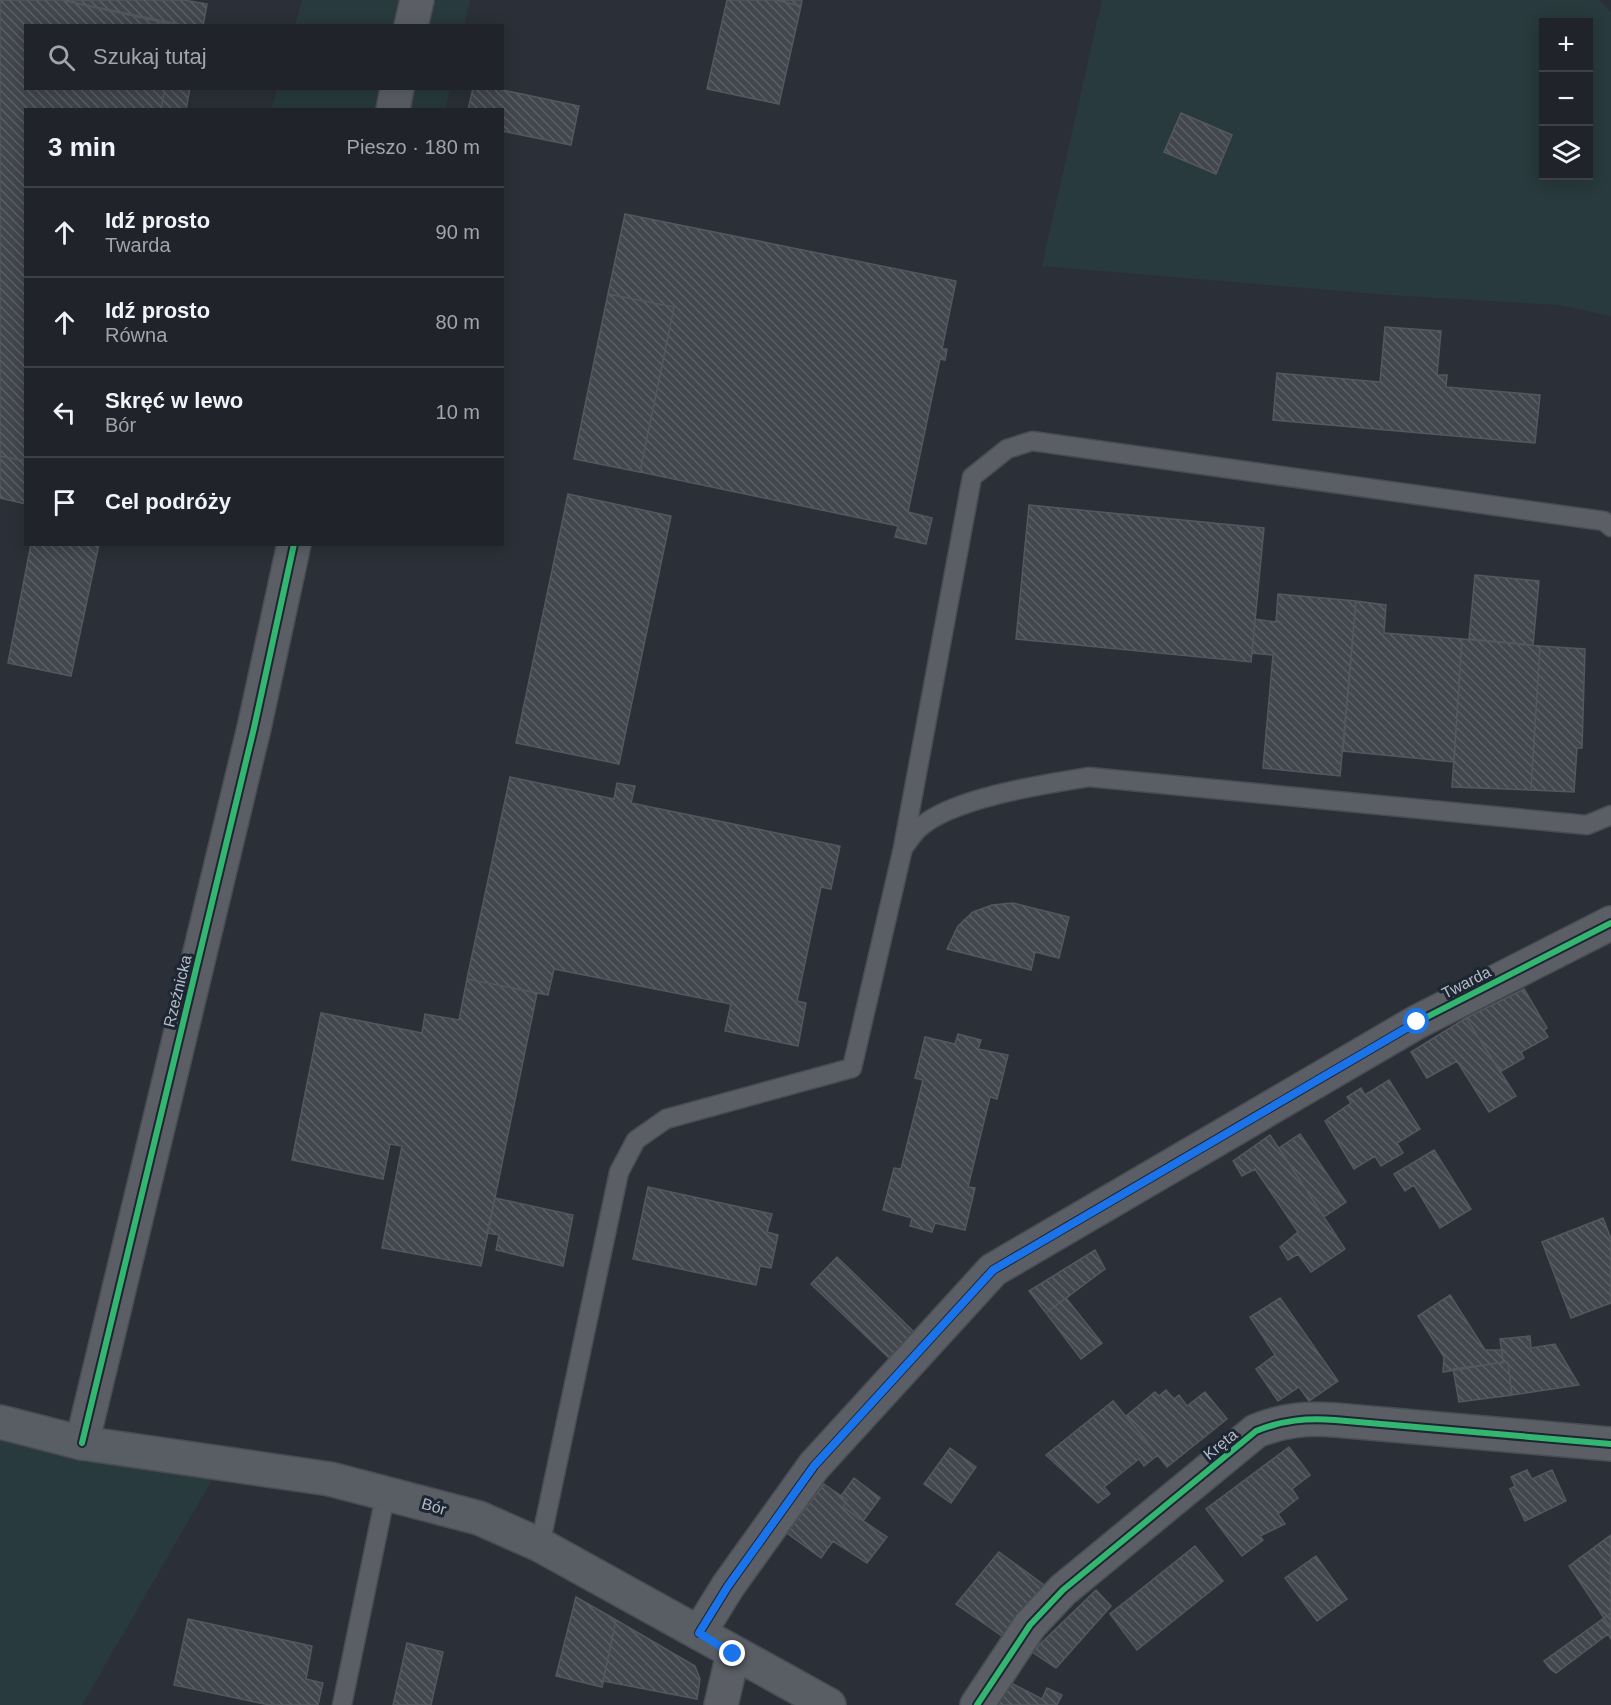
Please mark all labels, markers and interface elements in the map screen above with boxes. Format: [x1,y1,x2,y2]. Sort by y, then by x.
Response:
map controls [1539,18,1593,180]
button: + [1539,18,1593,72]
search box [24,24,504,90]
icon: search [45,41,78,74]
text: Szukaj tutaj [93,44,207,69]
button: − [1539,72,1593,126]
button: layers [1539,126,1593,180]
text: 3 min [48,132,116,162]
text: Pieszo · 180 m [347,136,480,158]
text: Idź prosto [105,208,210,233]
icon: ahead [48,216,81,249]
text: 90 m [436,221,480,243]
text: Twarda [105,234,171,256]
text: Idź prosto [105,298,210,323]
icon: ahead [48,306,81,339]
text: 80 m [436,311,480,333]
text: Równa [105,324,167,346]
text: Skręć w lewo [105,388,243,413]
icon: left [48,396,81,429]
text: 10 m [436,401,480,423]
text: Bór [105,414,136,436]
icon: arrive [48,486,81,519]
text: Cel podróży [105,489,231,514]
street label: Rzeźnicka [160,953,195,1029]
street label: Twarda [1439,963,1494,1002]
route start [1403,1008,1429,1034]
street label: Kręta [1200,1426,1241,1463]
street label: Bór [420,1495,449,1518]
route end [719,1640,745,1666]

